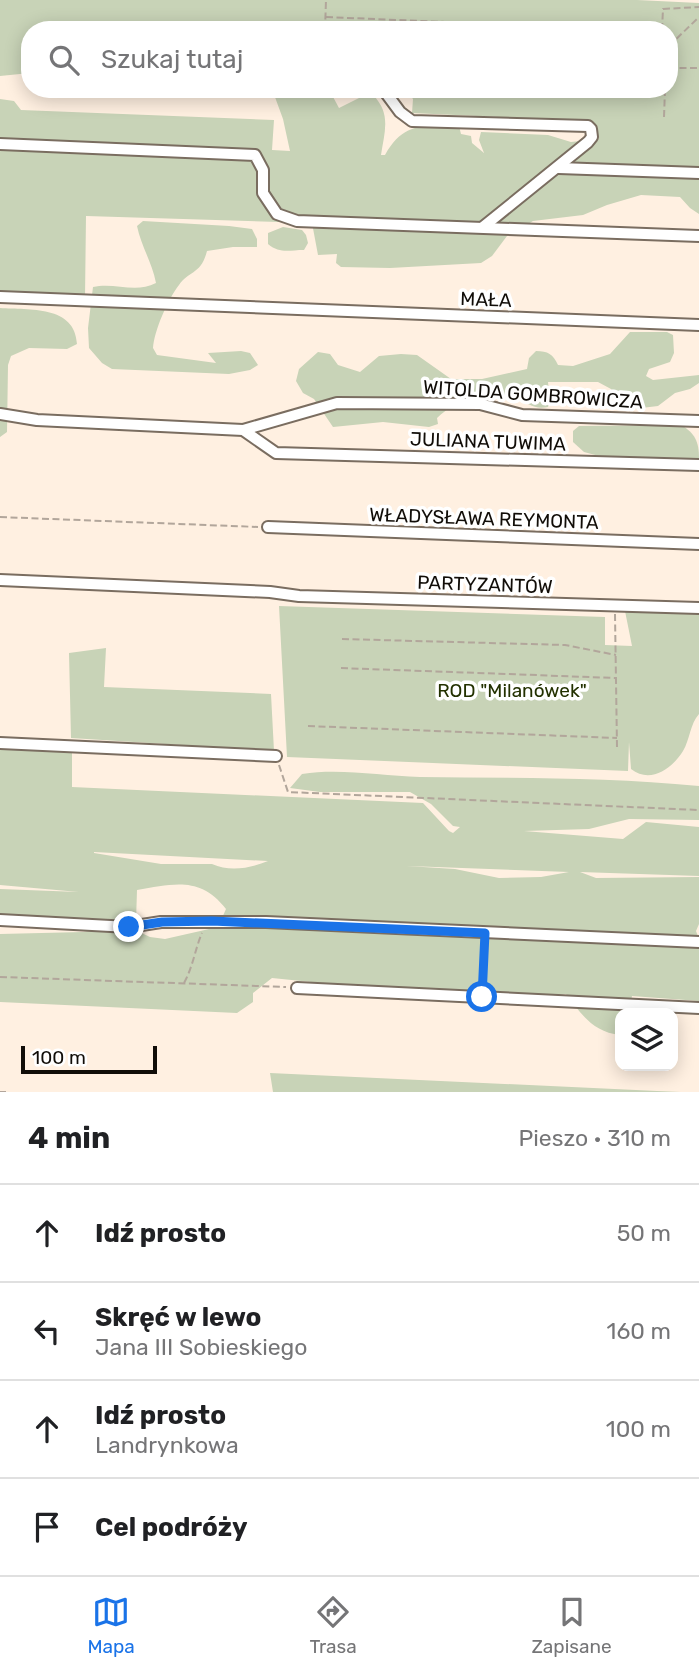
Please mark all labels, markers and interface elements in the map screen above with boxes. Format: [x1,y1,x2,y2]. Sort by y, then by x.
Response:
search box [21,21,678,98]
icon: search [45,41,83,79]
text: Szukaj tutaj [101,44,243,75]
street label: MAŁA [460,287,512,312]
street label: WITOLDA GOMBROWICZA [422,375,644,414]
street label: JULIANA TUWIMA [410,427,567,456]
street label: WŁADYSŁAWA REYMONTA [369,503,599,534]
street label: PARTYZANTÓW [417,571,553,598]
park label: ROD "Milanówek" [437,679,587,702]
route end [113,911,144,942]
route start [466,981,497,1012]
map controls [615,1008,678,1071]
button: layers [615,1008,678,1071]
scale bar [21,1043,158,1075]
text: 100 m [32,1046,86,1069]
text: 4 min [28,1120,110,1156]
text: Pieszo · 310 m [518,1124,671,1152]
icon: ahead [28,1214,66,1252]
text: Idź prosto [95,1218,226,1249]
text: 50 m [617,1219,671,1247]
text: Skręć w lewo [95,1302,261,1333]
icon: left [28,1312,66,1350]
text: 160 m [607,1317,671,1345]
text: Jana III Sobieskiego [95,1333,308,1361]
text: Idź prosto [95,1400,226,1431]
icon: ahead [28,1410,66,1448]
text: 100 m [606,1415,671,1443]
text: Landrynkowa [95,1431,239,1459]
icon: arrive [28,1508,66,1546]
text: Cel podróży [95,1512,248,1543]
tab: Mapa [87,1593,135,1658]
tab: Trasa [310,1593,357,1658]
tab: Zapisane [531,1593,612,1658]

